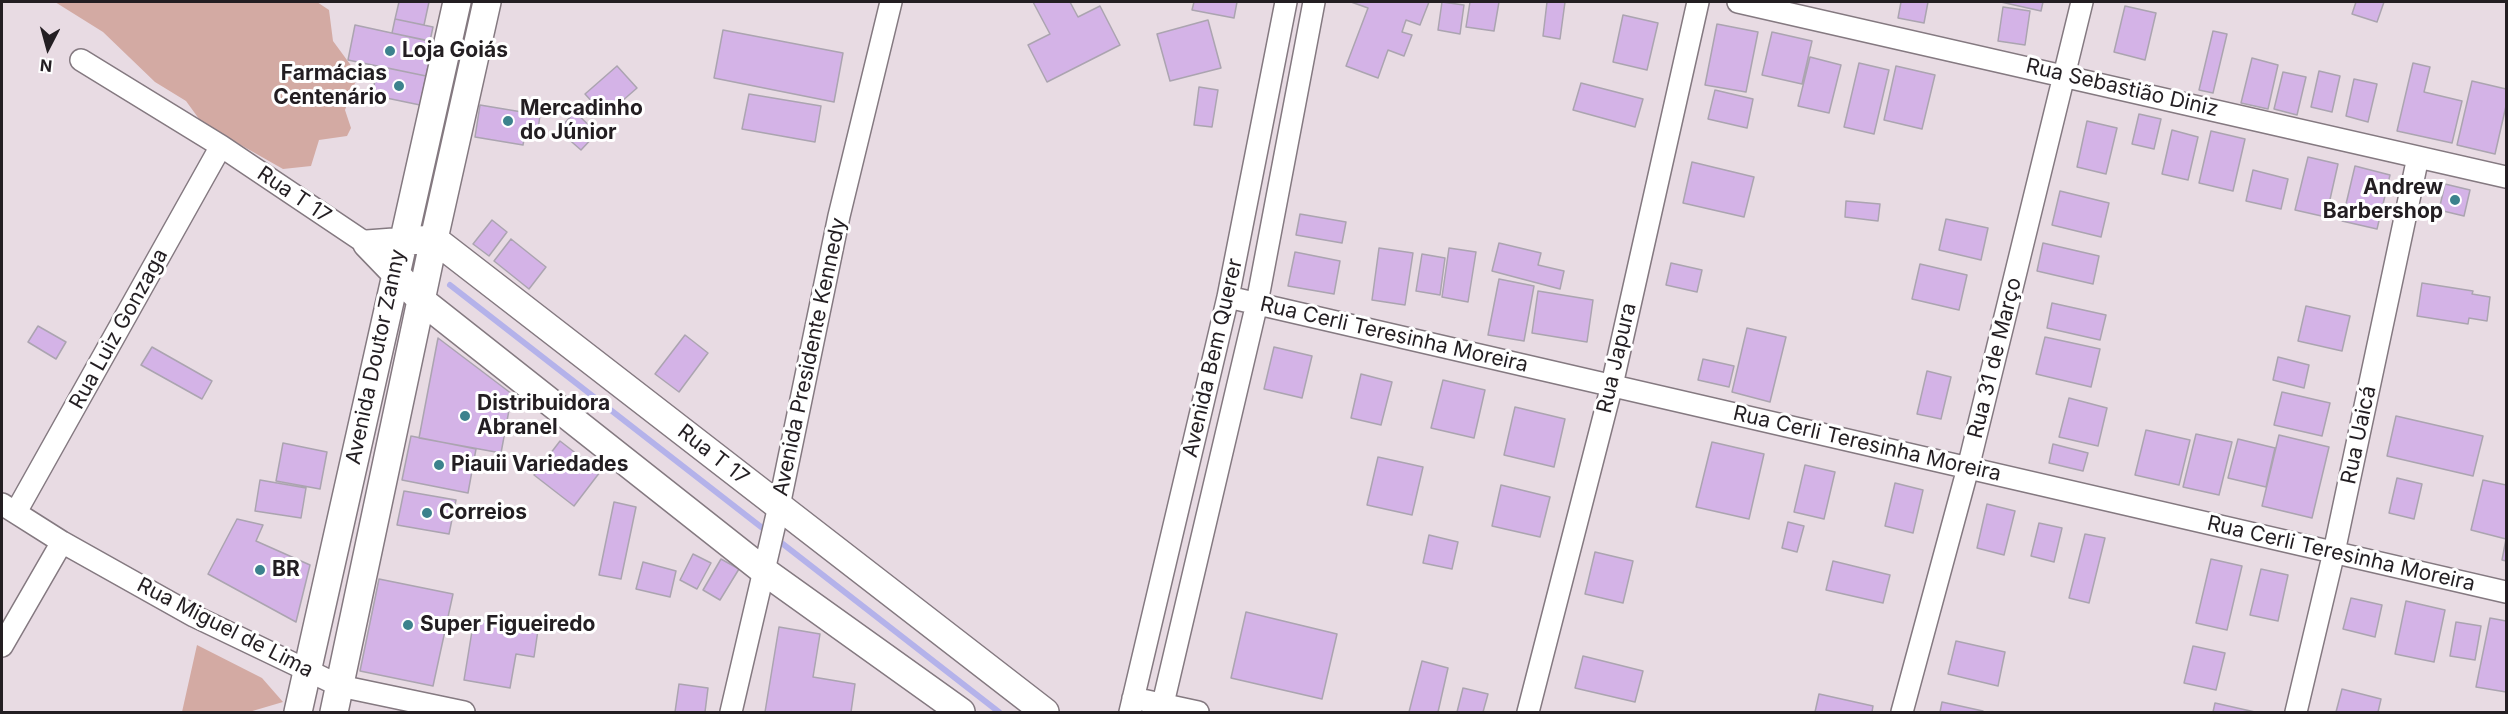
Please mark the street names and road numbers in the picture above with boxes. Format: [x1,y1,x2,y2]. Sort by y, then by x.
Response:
street label: Rua Sebastião Diniz [2023,54,2221,122]
street label: Rua T 17 [252,161,336,229]
street label: Avenida Presidente Kennedy [768,216,852,498]
street label: Rua Luiz Gonzaga [65,245,173,413]
street label: Avenida Doutor Zanny [341,247,411,467]
street label: Avenida Bem Querer [1178,256,1248,460]
street label: Rua 31 de Março [1963,275,2027,441]
street label: Rua Cerli Teresinha Moreira [1258,292,1530,378]
street label: Rua Japura [1592,300,1642,416]
street label: Rua Uaicá [2336,383,2382,487]
street label: Rua Cerli Teresinha Moreira [1731,401,2003,487]
street label: Rua T 17 [672,419,754,491]
street label: Rua Cerli Teresinha Moreira [2205,511,2477,597]
street label: Rua Miguel de Lima [133,573,317,683]

